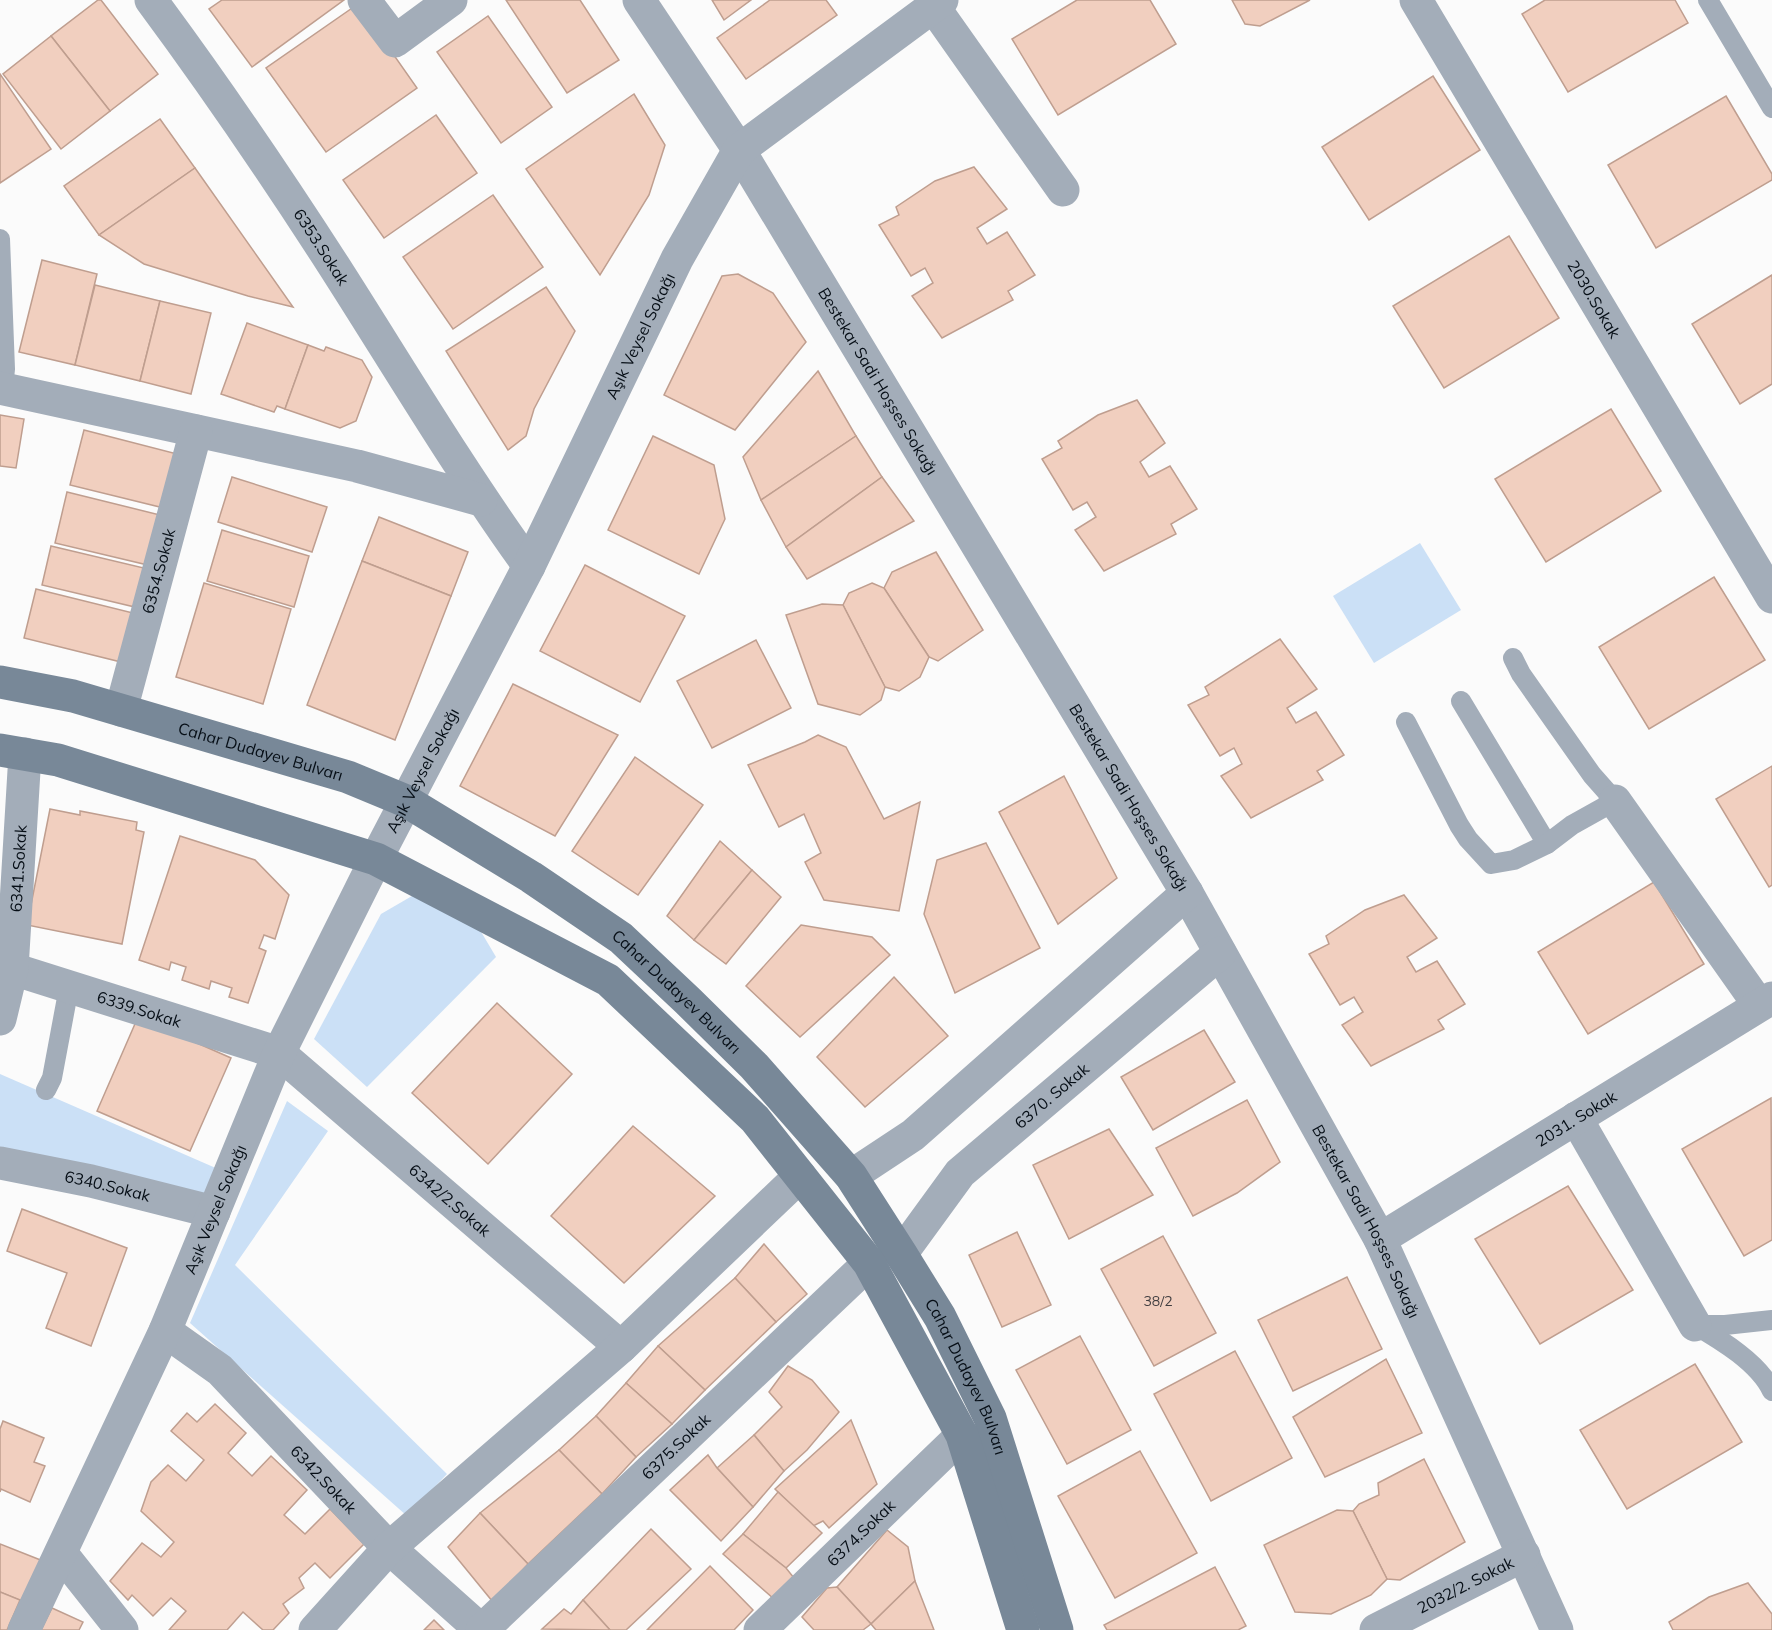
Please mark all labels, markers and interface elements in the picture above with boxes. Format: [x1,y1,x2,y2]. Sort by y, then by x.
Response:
street label: 6353.Sokak [289,205,354,289]
street label: 2030.Sokak [1563,256,1626,342]
street label: Aşık Veysel Sokağı [601,269,679,402]
street label: Bestekar Sadi Hoşses Sokağı [814,284,942,478]
street label: 6354.Sokak [137,525,180,616]
street label: Bestekar Sadi Hoşses Sokağı [1065,700,1193,894]
street label: Aşık Veysel Sokağı [381,704,463,836]
street label: Cahar Dudayev Bulvarı [176,718,345,785]
street label: 6341.Sokak [5,824,31,913]
street label: Cahar Dudayev Bulvarı [609,925,745,1058]
street label: 6339.Sokak [95,986,185,1032]
street label: 6370. Sokak [1010,1058,1093,1133]
street label: 2031. Sokak [1532,1086,1621,1151]
street label: Bestekar Sadi Hoşses Sokağı [1308,1121,1424,1321]
street label: Aşık Veysel Sokağı [179,1142,250,1277]
street label: 6342/2.Sokak [405,1159,496,1241]
street label: 6340.Sokak [63,1166,153,1206]
house number: 38/2 [1143,1292,1173,1310]
street label: Cahar Dudayev Bulvarı [921,1295,1011,1457]
street label: 6375.Sokak [637,1408,715,1484]
street label: 6342.Sokak [286,1441,362,1518]
street label: 6374.Sokak [822,1495,900,1570]
street label: 2032/2. Sokak [1414,1552,1517,1618]

